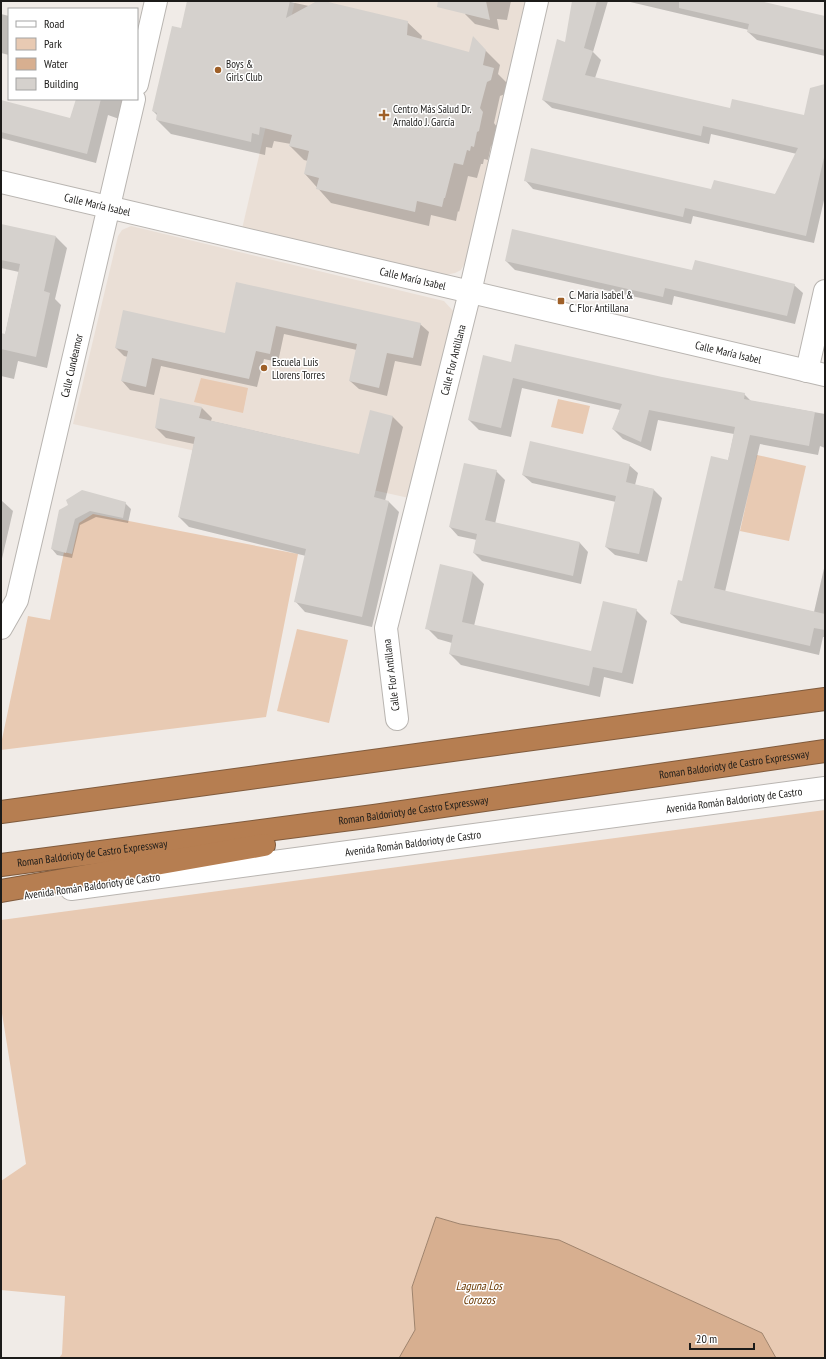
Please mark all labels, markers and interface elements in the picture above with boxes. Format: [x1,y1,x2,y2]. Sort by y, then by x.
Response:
legend [8,8,138,100]
text: Road [44,16,64,31]
text: Park [44,36,62,51]
text: Water [44,56,69,71]
place label: Boys & Girls Club [226,57,263,84]
marker: Boys & Girls Club [213,65,223,75]
text: Building [44,76,79,91]
place label: Centro Más Salud Dr. Arnaldo J. García [393,102,471,129]
marker: Centro Más Salud Dr. Arnaldo J. García [378,109,390,121]
street label: Calle María Isabel [63,190,132,219]
street label: Calle María Isabel [378,264,448,293]
place label: C. María Isabel & C. Flor Antillana [569,288,633,315]
marker: C. María Isabel & C. Flor Antillana [556,296,566,306]
street label: Calle Flor Antillana [437,323,469,397]
street label: Calle Cundeamor [58,333,86,399]
street label: Calle María Isabel [694,338,763,367]
place label: Escuela Luis Llorens Torres [272,355,325,382]
marker: Escuela Luis Llorens Torres [259,363,269,373]
street label: Calle Flor Antillana [380,638,402,712]
street label: Roman Baldorioty de Castro Expressway [658,746,811,782]
street label: Avenida Román Baldorioty de Castro [665,784,803,816]
street label: Roman Baldorioty de Castro Expressway [338,792,490,828]
street label: Avenida Román Baldorioty de Castro [344,827,482,859]
street label: Roman Baldorioty de Castro Expressway [16,836,169,870]
street label: Avenida Román Baldorioty de Castro [23,869,161,902]
water label: Laguna Los Corozos [456,1278,504,1307]
scale bar [690,1325,754,1351]
text: 20 m [696,1331,717,1346]

